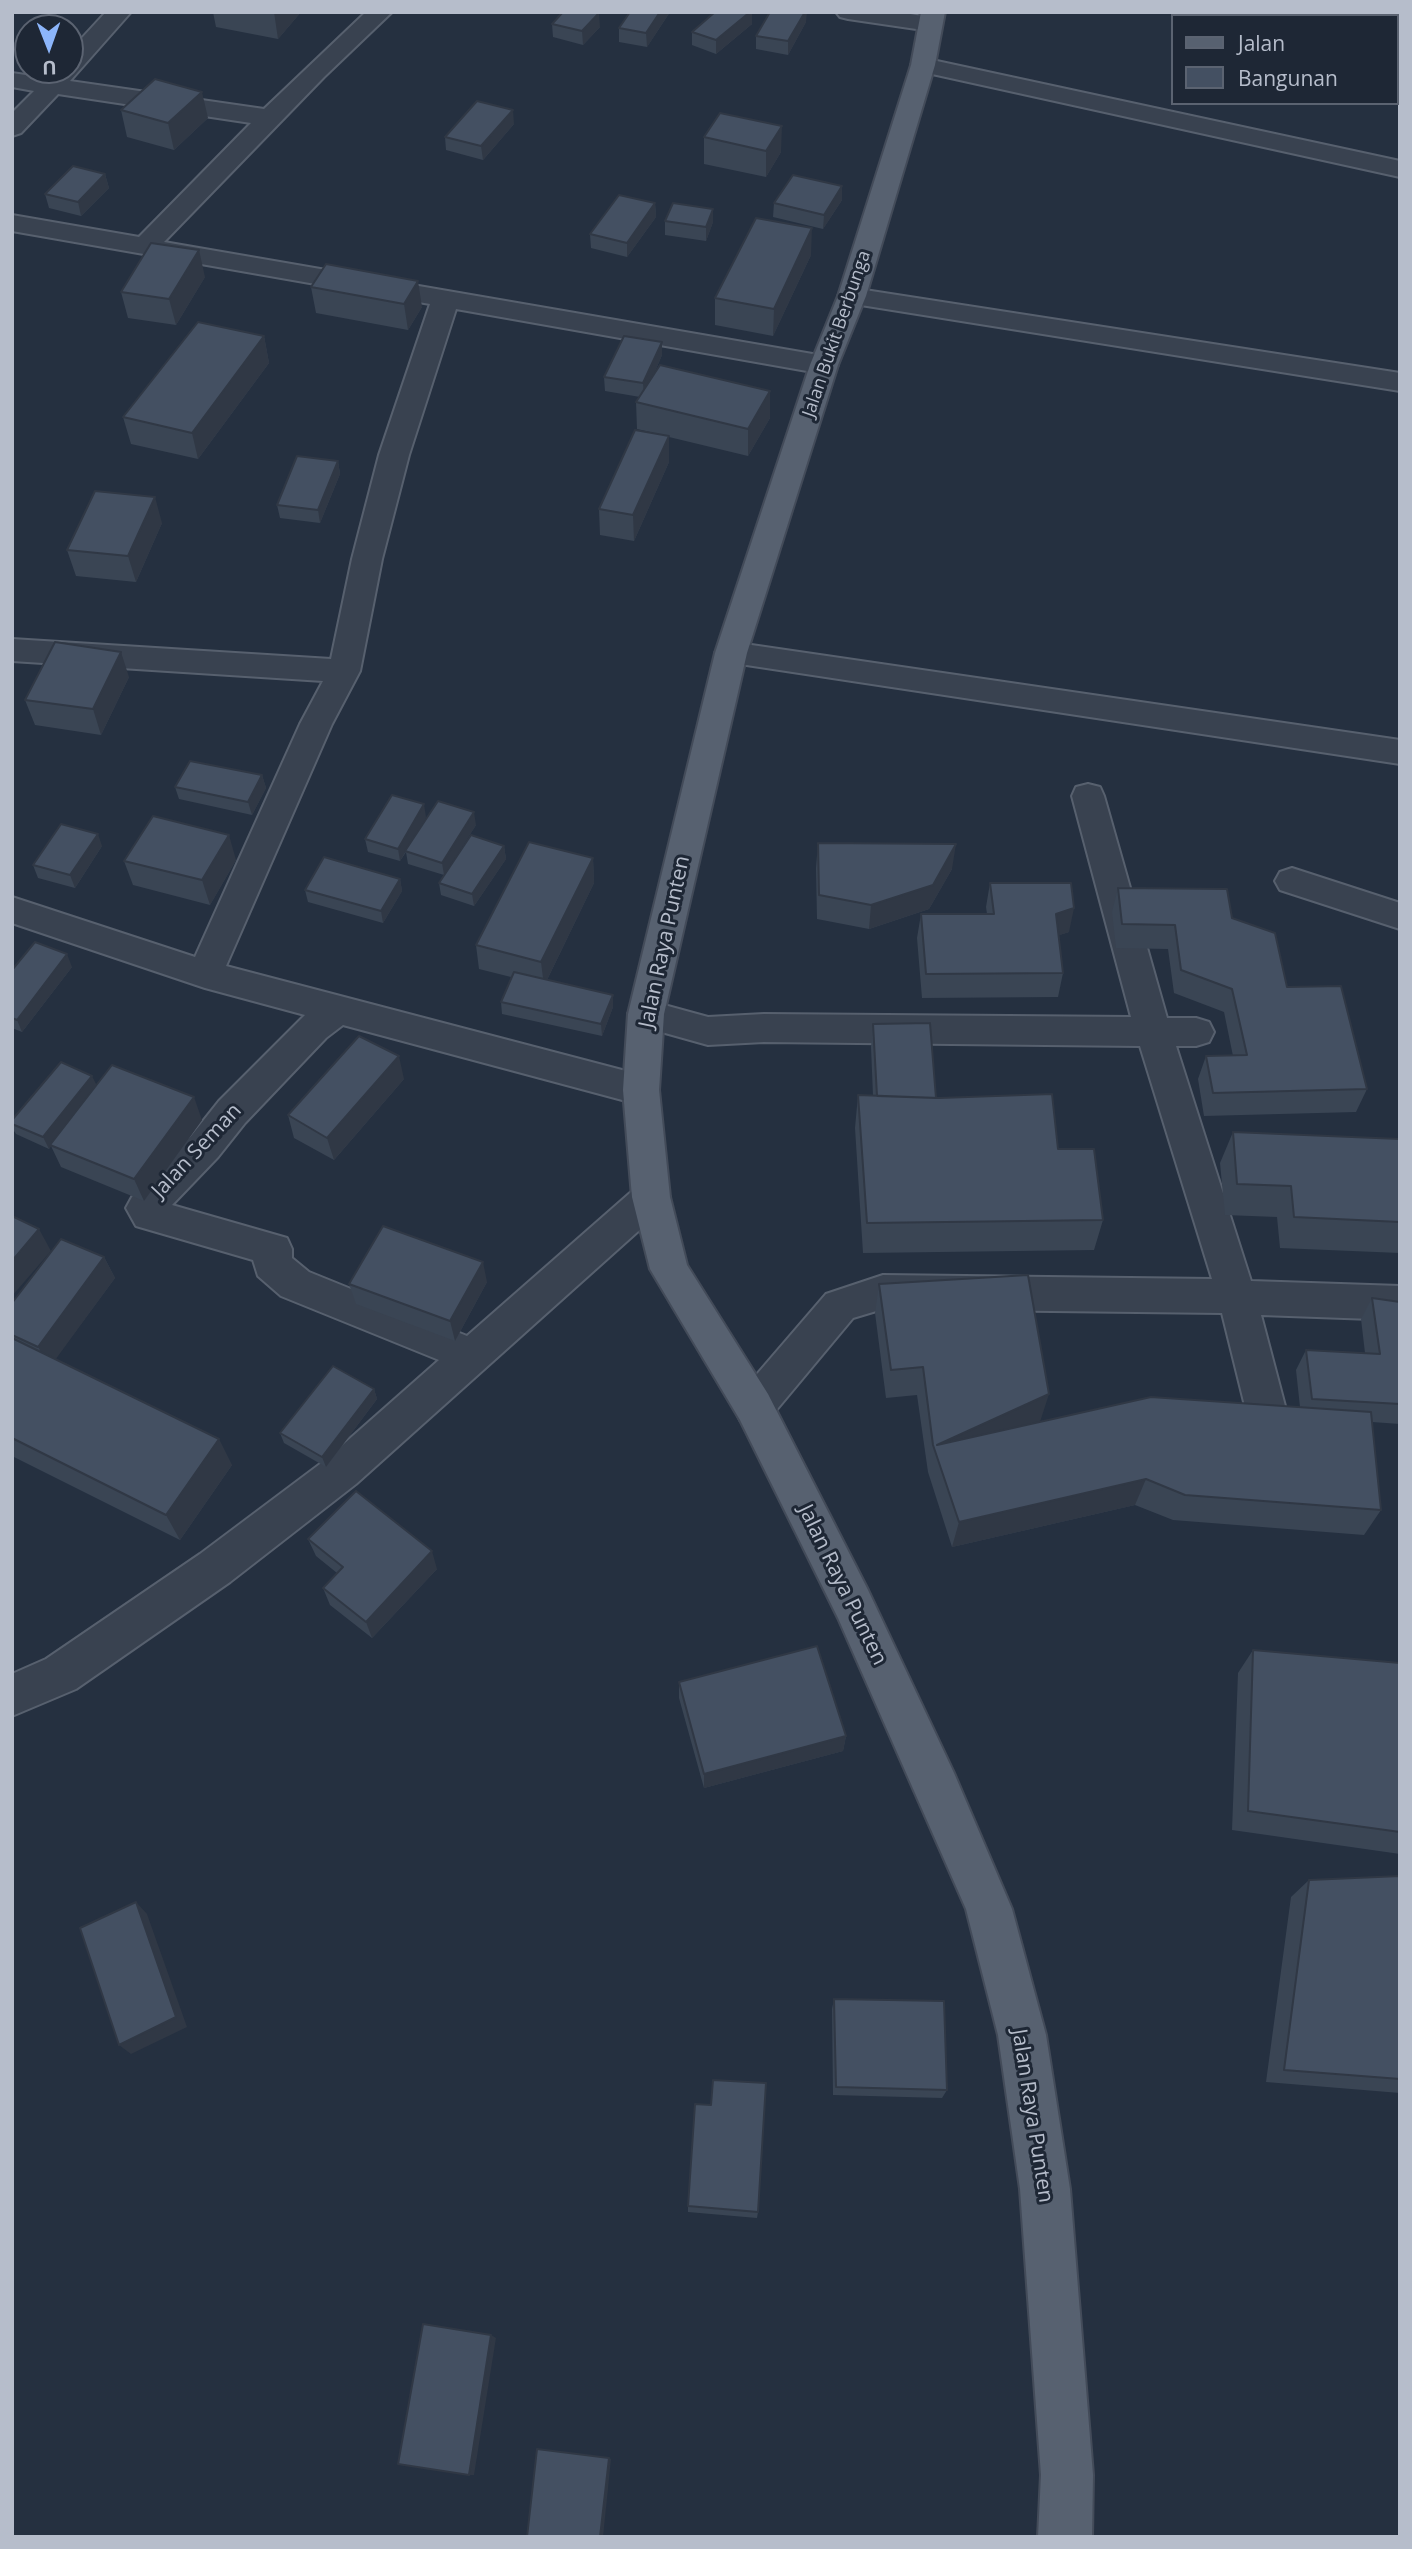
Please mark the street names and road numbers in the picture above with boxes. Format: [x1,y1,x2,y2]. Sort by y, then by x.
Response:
street label: Jalan Bukit Berbunga [798,248,876,420]
street label: Jalan Raya Punten [634,854,696,1030]
street label: Jalan Seman [147,1099,247,1203]
street label: Jalan Raya Punten [792,1501,892,1669]
street label: Jalan Raya Punten [1006,2027,1058,2205]

